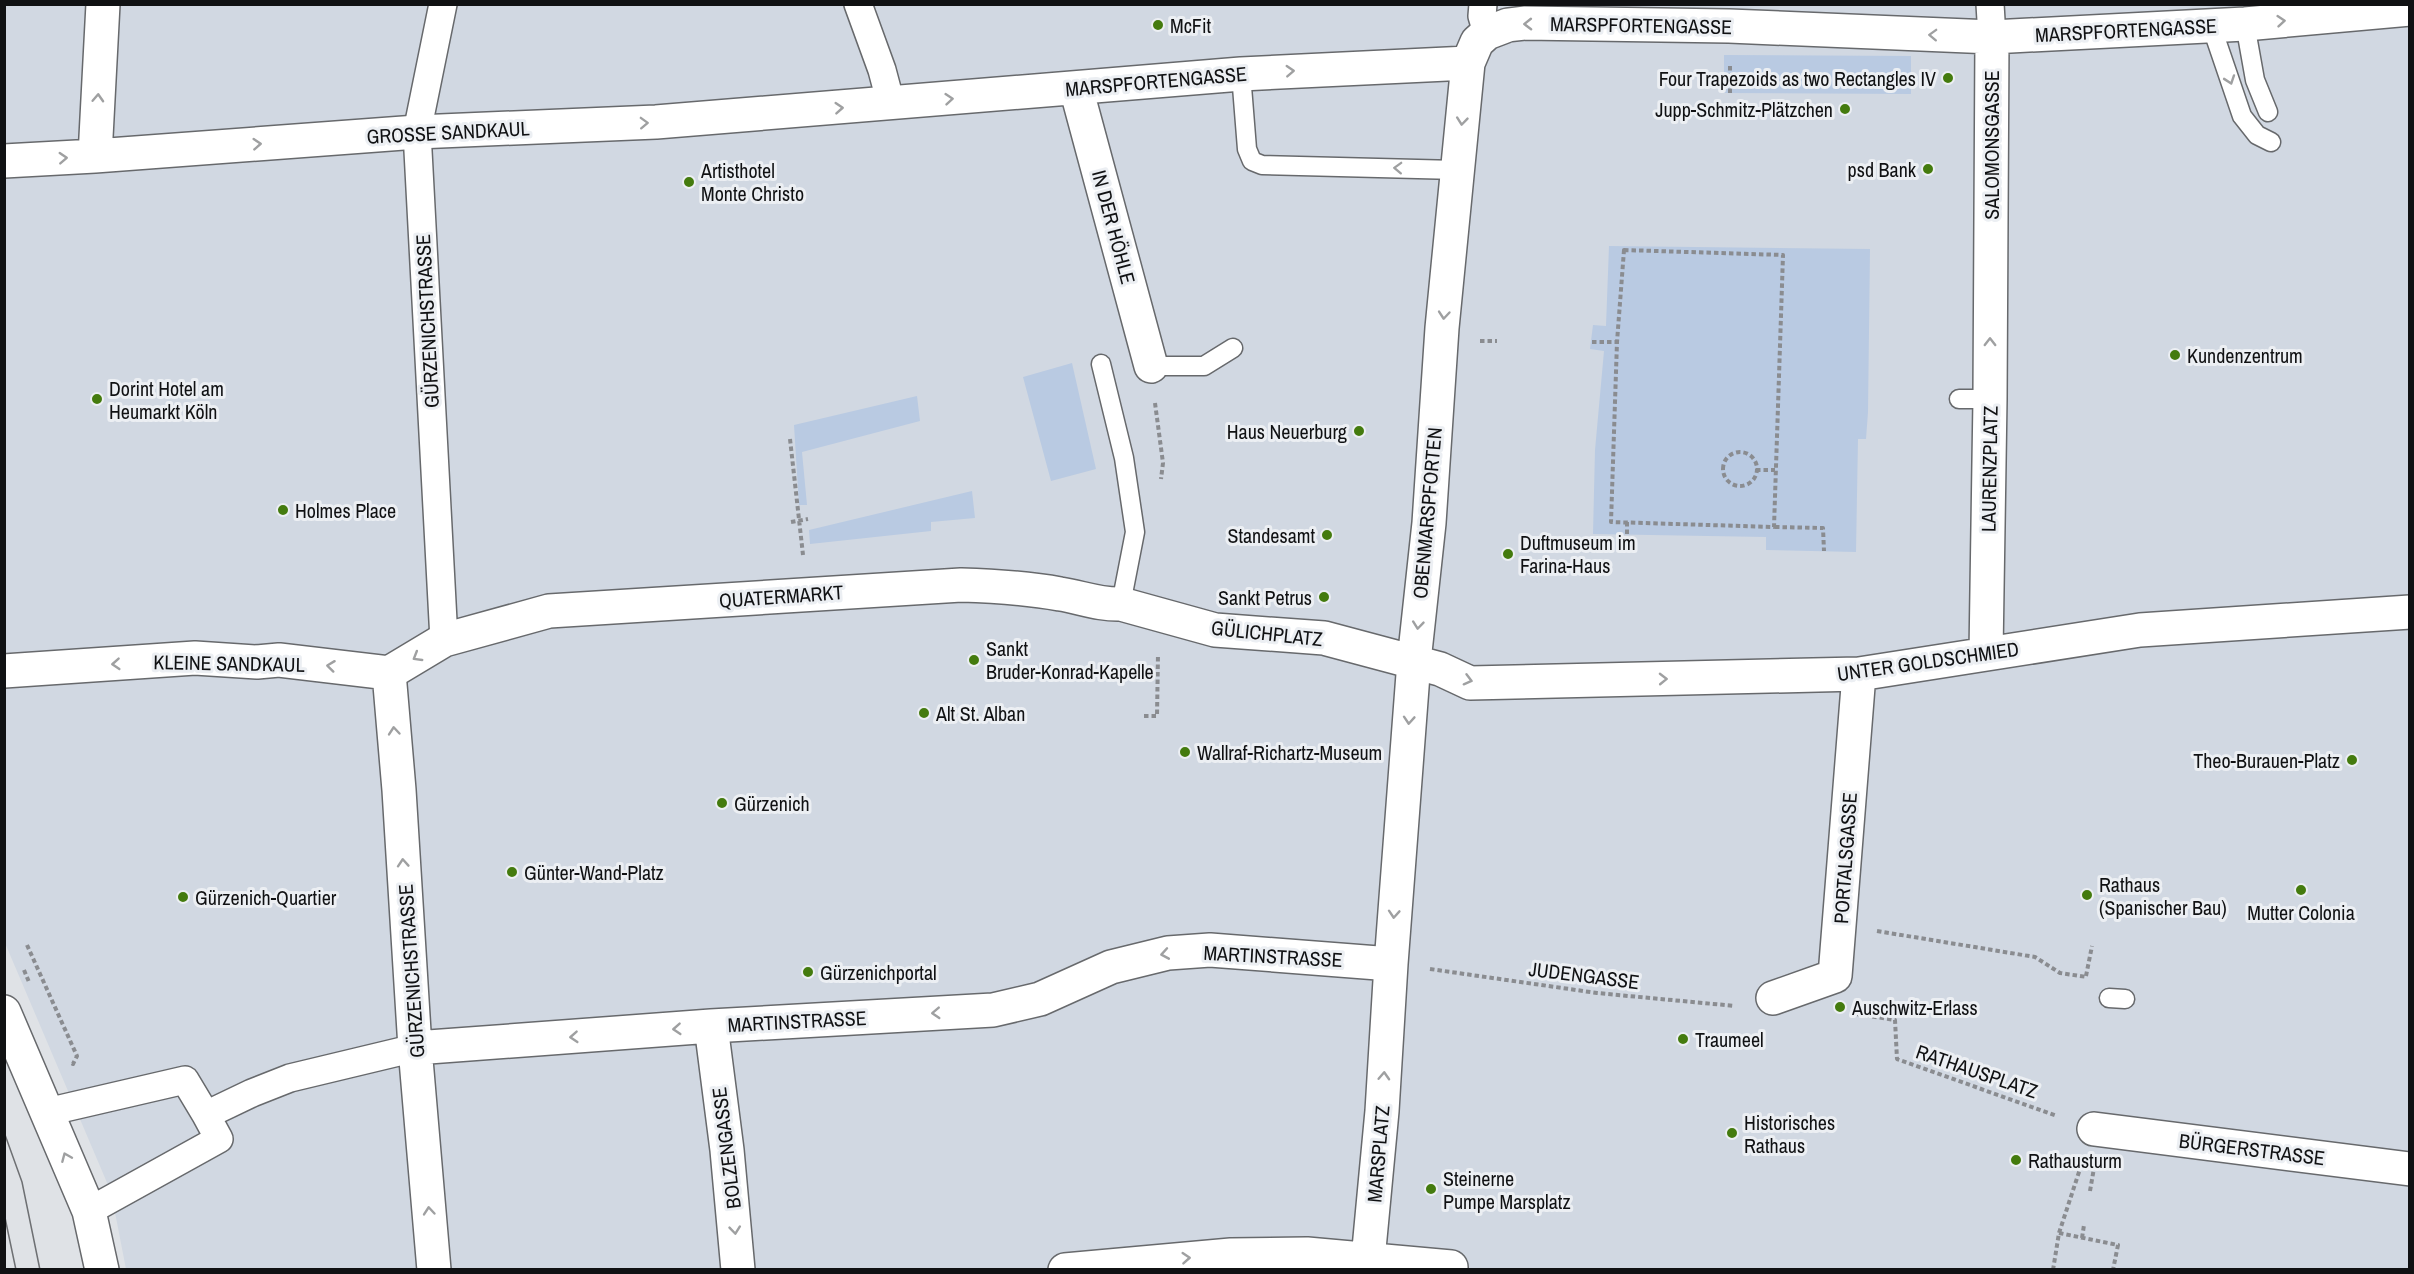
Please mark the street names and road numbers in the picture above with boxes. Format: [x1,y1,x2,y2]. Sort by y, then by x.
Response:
street label: MARSPFORTENGASSE [1550,10,1732,40]
street label: MARSPFORTENGASSE [2034,12,2218,48]
street label: MARSPFORTENGASSE [1064,60,1248,102]
street label: SALOMONSGASSE [1978,70,2005,220]
street label: GROSSE SANDKAUL [366,114,530,150]
street label: IN DER HÖHLE [1086,167,1142,287]
street label: GÜRZENICHSTRASSE [409,233,445,409]
street label: LAURENZPLATZ [1974,406,2004,532]
street label: OBENMARSPFORTEN [1406,426,1448,600]
street label: QUATERMARKT [718,578,844,614]
street label: GÜLICHPLATZ [1210,614,1324,652]
street label: UNTER GOLDSCHMIED [1835,635,2021,687]
street label: KLEINE SANDKAUL [153,648,305,678]
street label: PORTALSGASSE [1827,791,1863,925]
street label: GÜRZENICHSTRASSE [391,883,431,1059]
street label: MARTINSTRASSE [1203,939,1343,973]
street label: JUDENGASSE [1527,955,1641,995]
street label: MARTINSTRASSE [727,1004,867,1038]
street label: RATHAUSPLATZ [1913,1038,2041,1104]
street label: BOLZENGASSE [705,1086,747,1210]
street label: MARSPLATZ [1360,1104,1396,1204]
street label: BÜRGERSTRASSE [2178,1127,2326,1171]

